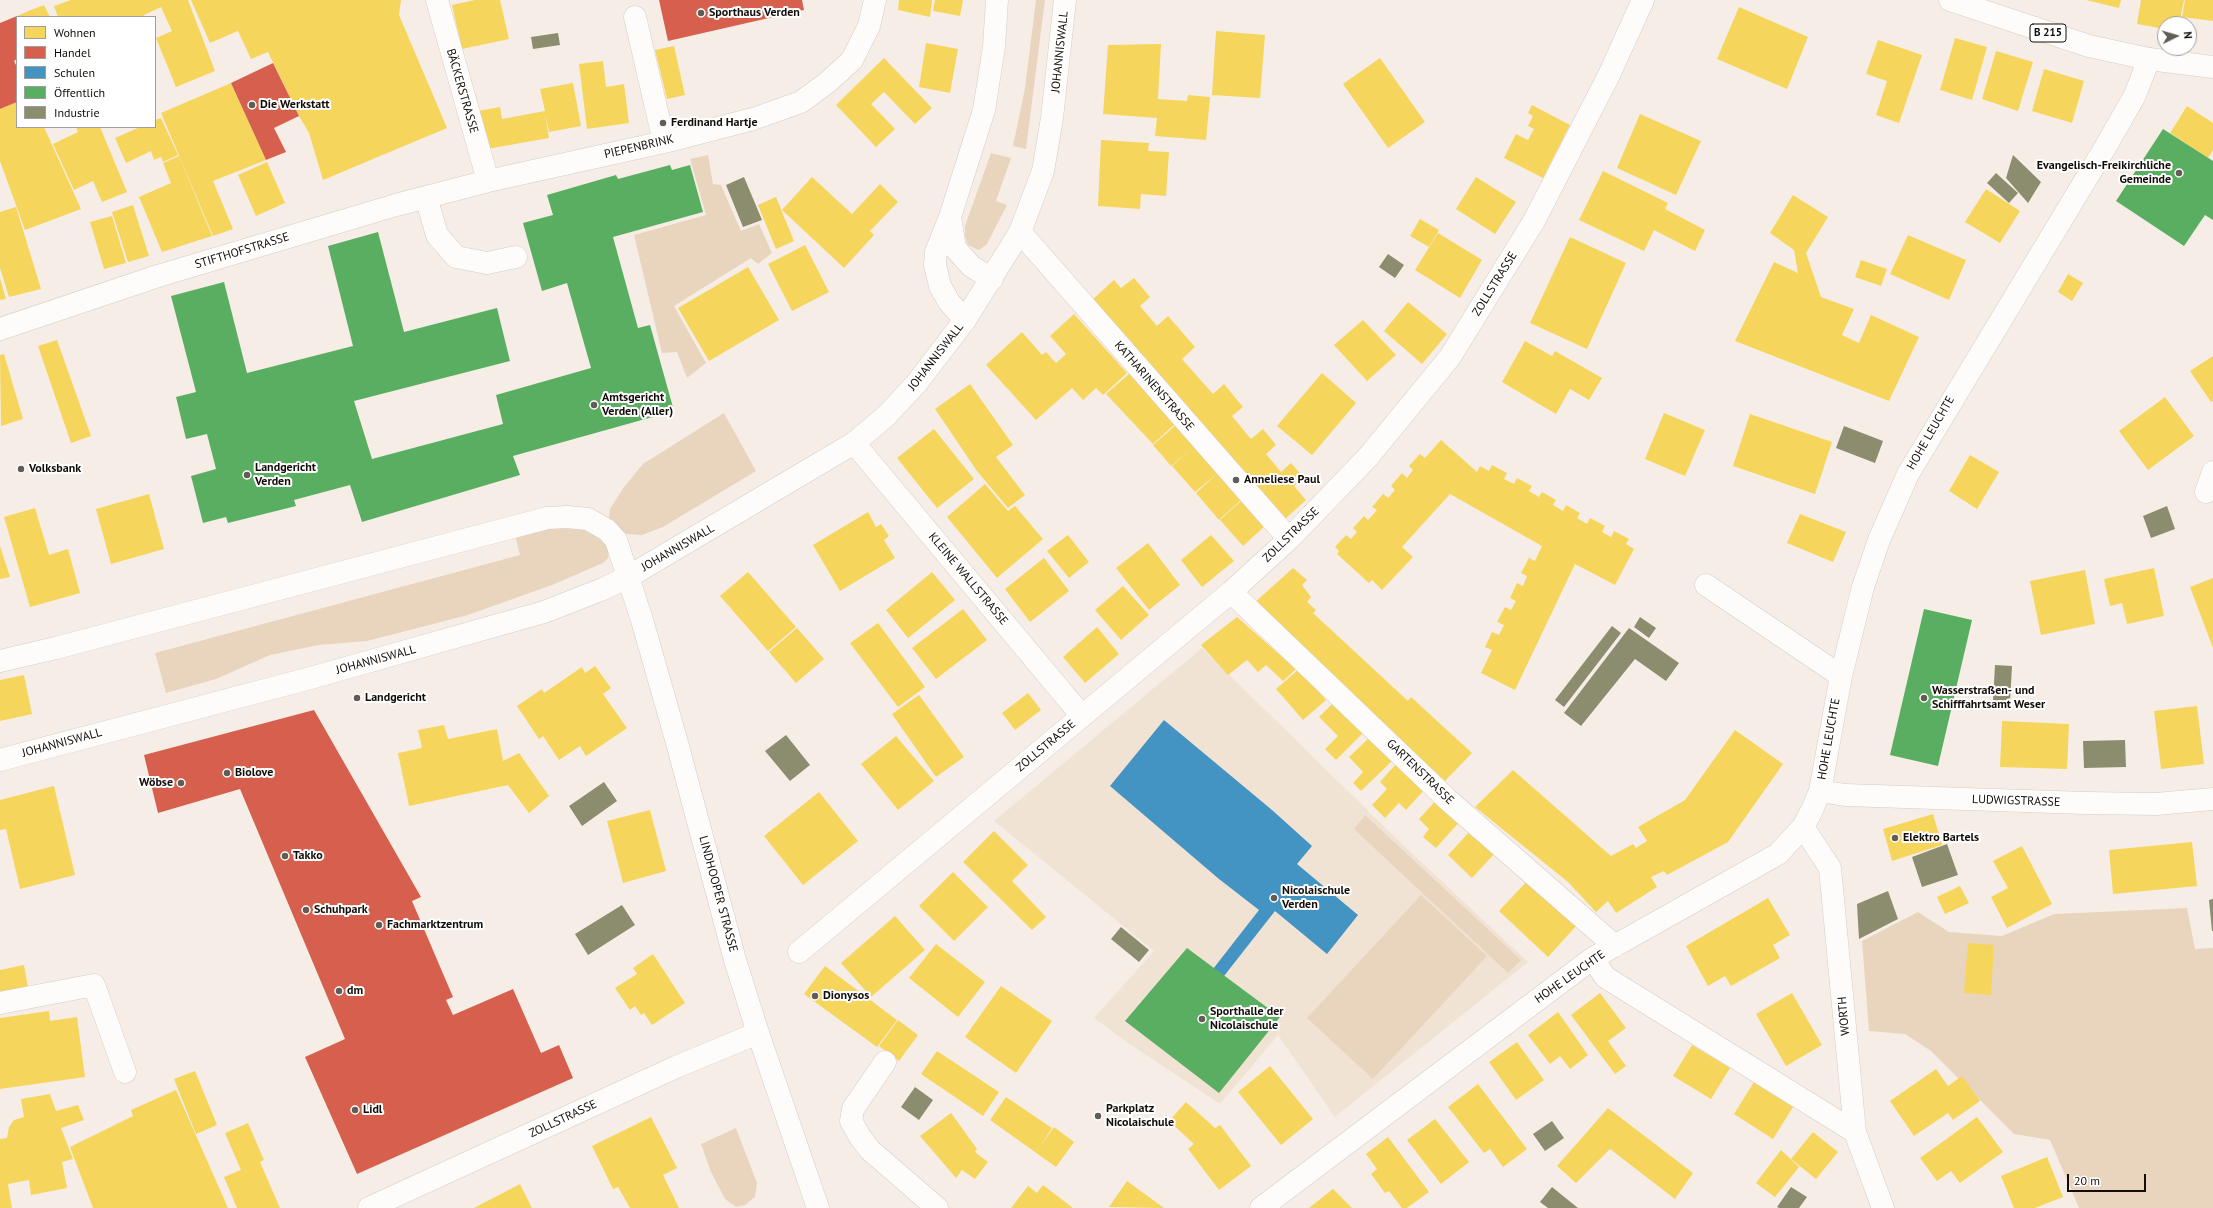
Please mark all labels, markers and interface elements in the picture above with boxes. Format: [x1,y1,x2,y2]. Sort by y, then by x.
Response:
place label: Sporthaus Verden [709,6,800,20]
marker: Sporthaus Verden [696,8,706,18]
street label: JOHANNISWALL [1049,11,1071,93]
legend [16,16,156,128]
north arrow [2157,16,2197,56]
road number: B 215 [2030,24,2066,42]
text: Wohnen [54,25,96,40]
text: N [2181,31,2195,39]
text: Handel [54,45,91,60]
street label: BÄCKERSTRASSE [443,47,481,135]
text: Schulen [54,65,95,80]
text: Öffentlich [54,85,105,100]
place label: Die Werkstatt [260,98,330,112]
marker: Die Werkstatt [247,100,257,110]
text: Industrie [54,105,100,120]
place label: Ferdinand Hartje [671,116,757,130]
marker: Ferdinand Hartje [658,118,668,128]
street label: PIEPENBRINK [603,132,675,162]
place label: Evangelisch-Freikirchliche Gemeinde [2037,159,2171,187]
marker: Evangelisch-Freikirchliche Gemeinde [2174,168,2184,178]
street label: STIFTHOFSTRASSE [193,230,291,272]
street label: ZOLLSTRASSE [1470,249,1520,319]
street label: JOHANNISWALL [905,320,967,394]
street label: KATHARINENSTRASSE [1111,338,1197,434]
place label: Amtsgericht Verden (Aller) [602,391,673,419]
street label: HOHE LEUCHTE [1904,394,1958,472]
marker: Amtsgericht Verden (Aller) [589,400,599,410]
place label: Landgericht Verden [255,461,316,489]
place label: Volksbank [29,462,81,476]
marker: Volksbank [16,464,26,474]
marker: Landgericht Verden [242,470,252,480]
place label: Anneliese Paul [1244,473,1320,487]
marker: Anneliese Paul [1231,475,1241,485]
street label: ZOLLSTRASSE [1260,504,1322,566]
street label: JOHANNISWALL [639,521,717,575]
street label: KLEINE WALLSTRASSE [925,530,1011,628]
street label: JOHANNISWALL [335,642,417,678]
place label: Wasserstraßen- und Schifffahrtsamt Weser [1932,684,2045,712]
place label: Landgericht [365,691,426,705]
marker: Landgericht [352,693,362,703]
marker: Wasserstraßen- und Schifffahrtsamt Weser [1919,693,1929,703]
street label: HOHE LEUCHTE [1815,697,1843,781]
street label: ZOLLSTRASSE [1013,717,1079,775]
street label: JOHANNISWALL [21,725,103,761]
street label: GARTENSTRASSE [1383,736,1457,808]
place label: Biolove [235,766,273,780]
marker: Biolove [222,768,232,778]
place label: Wöbse [139,776,173,790]
marker: Wöbse [176,778,186,788]
street label: LUDWIGSTRASSE [1972,792,2060,810]
place label: Elektro Bartels [1903,831,1979,845]
marker: Elektro Bartels [1890,833,1900,843]
street label: LINDHOOPER STRASSE [696,834,740,954]
place label: Takko [293,849,323,863]
marker: Takko [280,851,290,861]
place label: Nicolaischule Verden [1282,884,1350,912]
marker: Nicolaischule Verden [1269,893,1279,903]
place label: Schuhpark [314,903,368,917]
marker: Schuhpark [301,905,311,915]
place label: Fachmarktzentrum [387,918,483,932]
marker: Fachmarktzentrum [374,920,384,930]
street label: HOHE LEUCHTE [1532,947,1608,1007]
place label: dm [347,984,363,998]
marker: dm [334,986,344,996]
place label: Dionysos [823,989,869,1003]
marker: Dionysos [810,991,820,1001]
street label: WORTH [1835,996,1853,1036]
place label: Sporthalle der Nicolaischule [1210,1005,1283,1033]
marker: Sporthalle der Nicolaischule [1197,1014,1207,1024]
street label: ZOLLSTRASSE [527,1097,599,1141]
place label: Parkplatz Nicolaischule [1106,1102,1174,1130]
place label: Lidl [363,1103,382,1117]
marker: Lidl [350,1105,360,1115]
marker: Parkplatz Nicolaischule [1093,1111,1103,1121]
scale bar [2069,1166,2148,1192]
text: 20 m [2074,1173,2100,1188]

